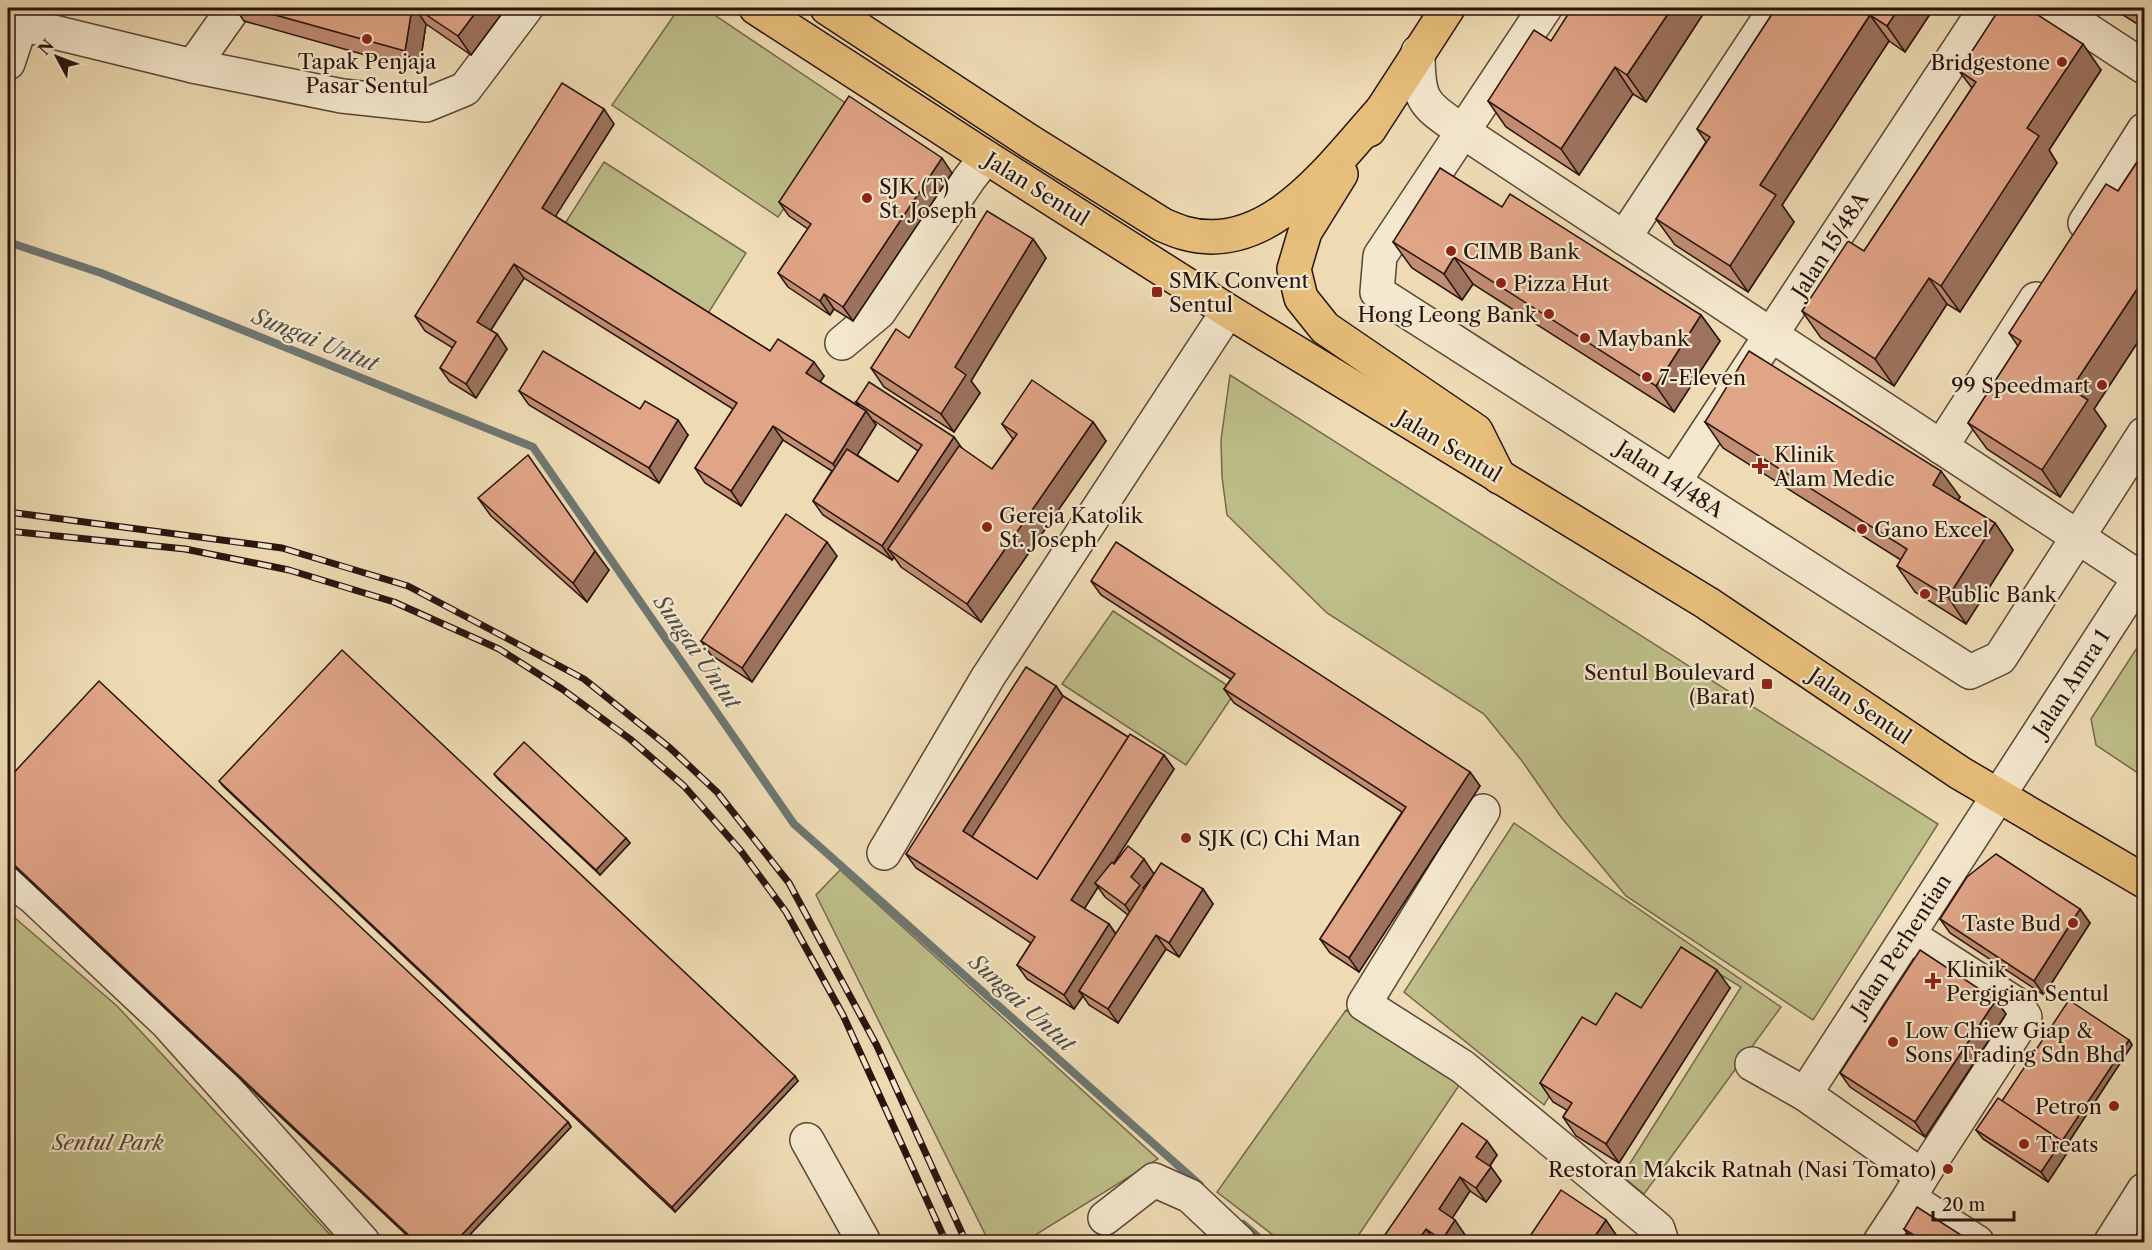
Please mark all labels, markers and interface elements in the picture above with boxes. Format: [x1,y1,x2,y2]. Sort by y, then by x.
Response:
north arrow [27,27,87,87]
marker: Tapak Penjaja Pasar Sentul [360,32,374,46]
text: N [34,35,58,59]
place label: Tapak Penjaja Pasar Sentul [298,49,437,98]
place label: Bridgestone [1930,50,2050,75]
marker: Bridgestone [2055,55,2069,69]
street label: Jalan Sentul [978,145,1094,231]
place label: SJK (T) St. Joseph [879,174,977,223]
street label: Jalan 15/48A [1785,187,1874,305]
marker: SJK (T) St. Joseph [860,191,874,205]
place label: CIMB Bank [1463,239,1580,264]
marker: CIMB Bank [1444,244,1458,258]
place label: SMK Convent Sentul [1169,268,1310,317]
place label: Pizza Hut [1513,271,1610,296]
marker: Pizza Hut [1494,276,1508,290]
marker: SMK Convent Sentul [1150,285,1164,299]
water label: Sungai Untut [246,302,383,378]
place label: Hong Leong Bank [1358,302,1538,327]
marker: Hong Leong Bank [1542,307,1556,321]
place label: Maybank [1597,326,1690,351]
marker: Maybank [1578,331,1592,345]
place label: 7-Eleven [1659,365,1746,390]
marker: 7-Eleven [1640,370,1654,384]
place label: 99 Speedmart [1951,373,2091,398]
marker: 99 Speedmart [2095,378,2109,392]
street label: Jalan Sentul [1389,403,1506,487]
street label: Jalan 14/48A [1609,434,1729,523]
place label: Klinik Alam Medic [1773,442,1895,491]
marker: Klinik Alam Medic [1751,457,1769,475]
place label: Gereja Katolik St. Joseph [999,503,1144,552]
place label: Gano Excel [1874,517,1989,542]
marker: Gereja Katolik St. Joseph [980,520,994,534]
marker: Gano Excel [1855,522,1869,536]
place label: Public Bank [1937,582,2058,607]
marker: Public Bank [1918,587,1932,601]
water label: Sungai Untut [647,588,747,715]
street label: Jalan Amra 1 [2026,625,2115,744]
place label: Sentul Boulevard (Barat) [1584,660,1755,709]
street label: Jalan Sentul [1801,661,1916,749]
marker: Sentul Boulevard (Barat) [1760,677,1774,691]
place label: SJK (C) Chi Man [1198,826,1360,851]
marker: SJK (C) Chi Man [1179,831,1193,845]
street label: Jalan Perhentian [1844,869,1956,1023]
place label: Taste Bud [1962,911,2061,936]
marker: Taste Bud [2066,916,2080,930]
water label: Sungai Untut [962,947,1081,1058]
place label: Klinik Pergigian Sentul [1946,957,2109,1006]
marker: Klinik Pergigian Sentul [1924,972,1942,990]
place label: Low Chiew Giap & Sons Trading Sdn Bhd [1905,1018,2126,1067]
marker: Low Chiew Giap & Sons Trading Sdn Bhd [1886,1035,1900,1049]
place label: Petron [2035,1094,2102,1119]
marker: Petron [2107,1099,2121,1113]
park label: Sentul Park [50,1130,164,1155]
place label: Treats [2036,1132,2098,1157]
marker: Treats [2017,1137,2031,1151]
place label: Restoran Makcik Ratnah (Nasi Tomato) [1548,1157,1936,1182]
marker: Restoran Makcik Ratnah (Nasi Tomato) [1941,1162,1955,1176]
scale bar [1933,1184,2014,1222]
text: 20 m [1942,1194,1986,1216]

